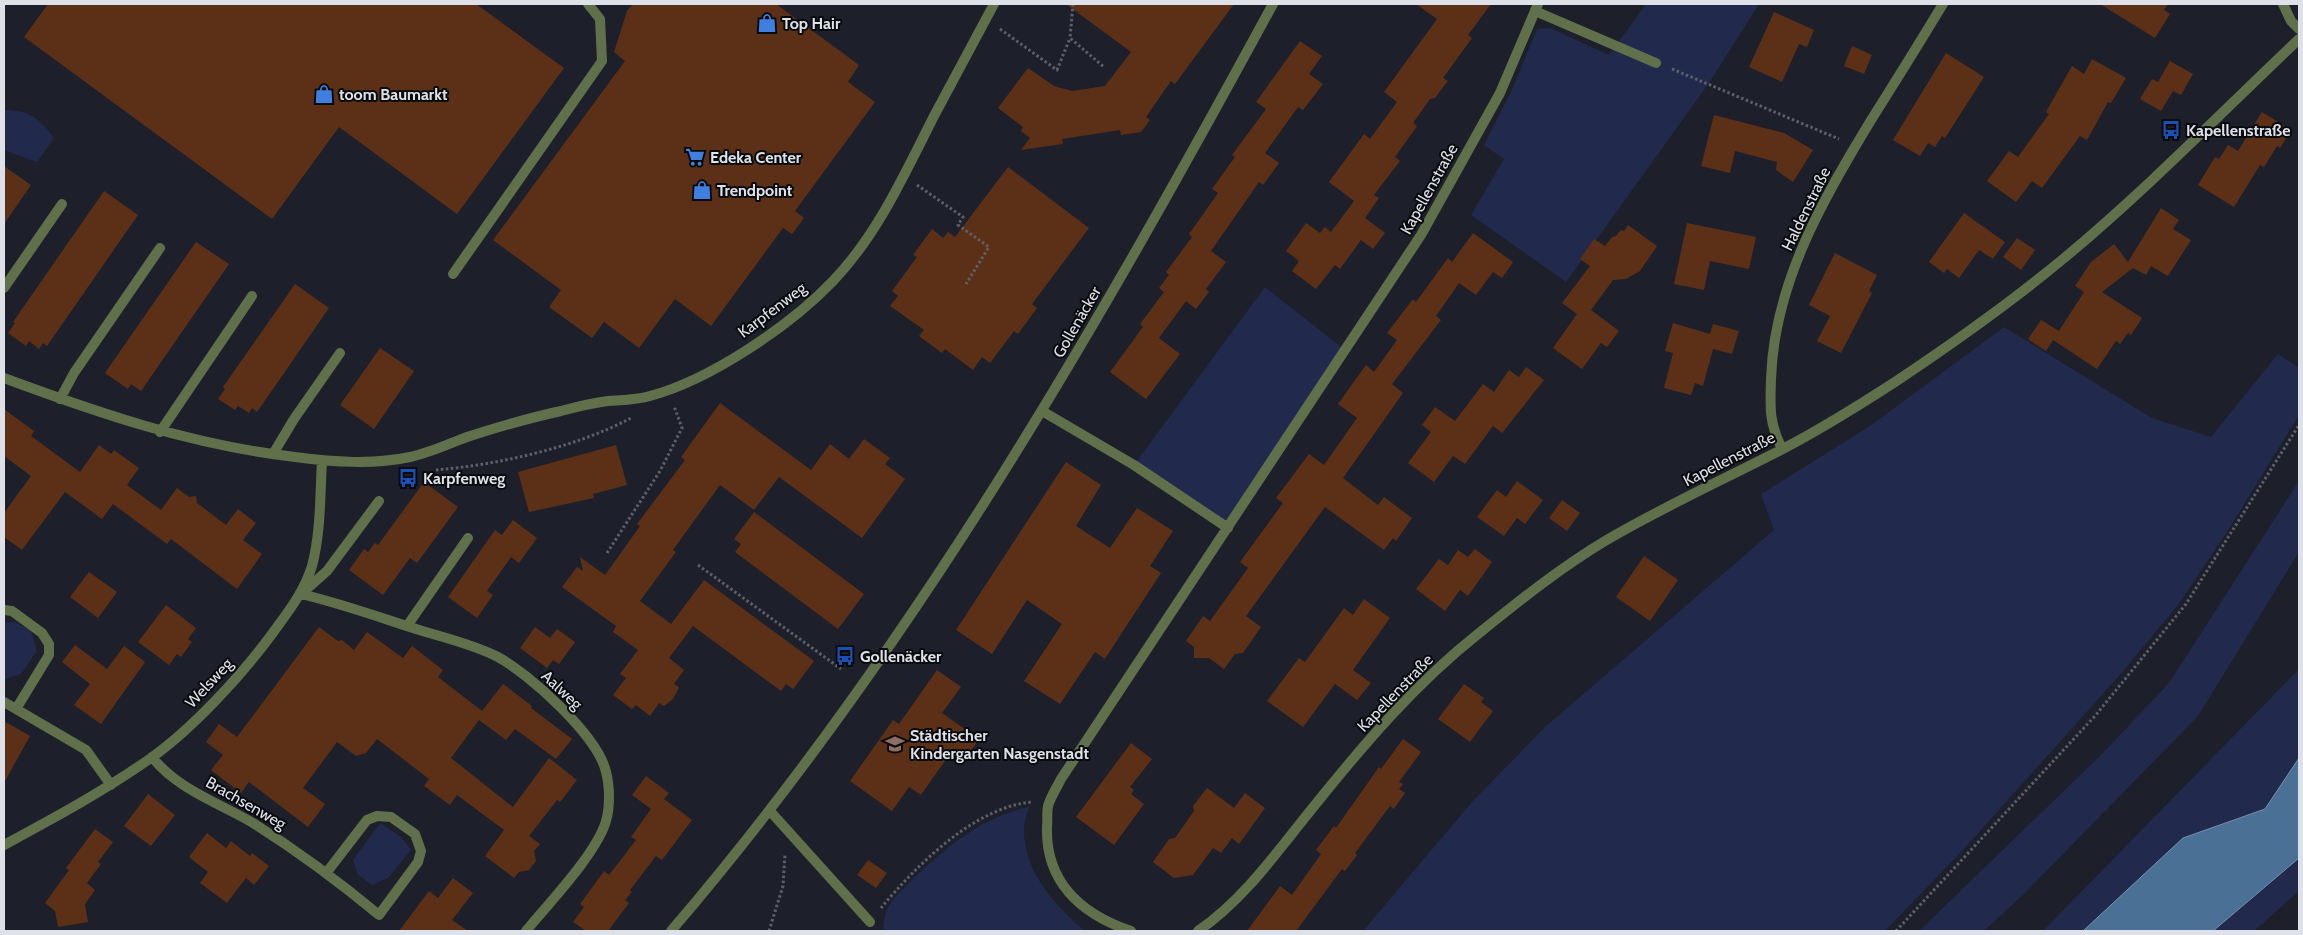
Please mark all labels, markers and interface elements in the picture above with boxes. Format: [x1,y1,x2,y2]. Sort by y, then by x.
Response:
shop icon: Top Hair [756,12,778,34]
place label: Top Hair [782,14,841,33]
shop icon: toom Baumarkt [313,83,335,105]
place label: toom Baumarkt [339,85,448,104]
bus stop icon: Kapellenstraße [2160,119,2182,141]
place label: Kapellenstraße [2186,121,2290,140]
street label: Kapellenstraße [1396,140,1462,238]
supermarket icon: Edeka Center [684,146,706,168]
place label: Edeka Center [710,148,802,167]
street label: Haldenstraße [1778,164,1834,254]
shop icon: Trendpoint [691,179,713,201]
place label: Trendpoint [717,181,793,200]
street label: Karpfenweg [734,278,811,342]
street label: Gollenäcker [1049,282,1105,361]
street label: Kapellenstraße [1680,428,1778,490]
bus stop icon: Karpfenweg [397,467,419,489]
place label: Karpfenweg [423,469,505,488]
bus stop icon: Gollenäcker [834,645,856,667]
place label: Gollenäcker [860,647,942,666]
street label: Kapellenstraße [1353,650,1437,736]
street label: Welsweg [181,654,237,712]
street label: Aalweg [538,666,587,714]
place label: Städtischer Kindergarten Nasgenstadt [910,726,1089,763]
school or university icon: Städtischer Kindergarten Nasgenstadt [884,733,906,755]
street label: Brachsenweg [203,772,290,834]

